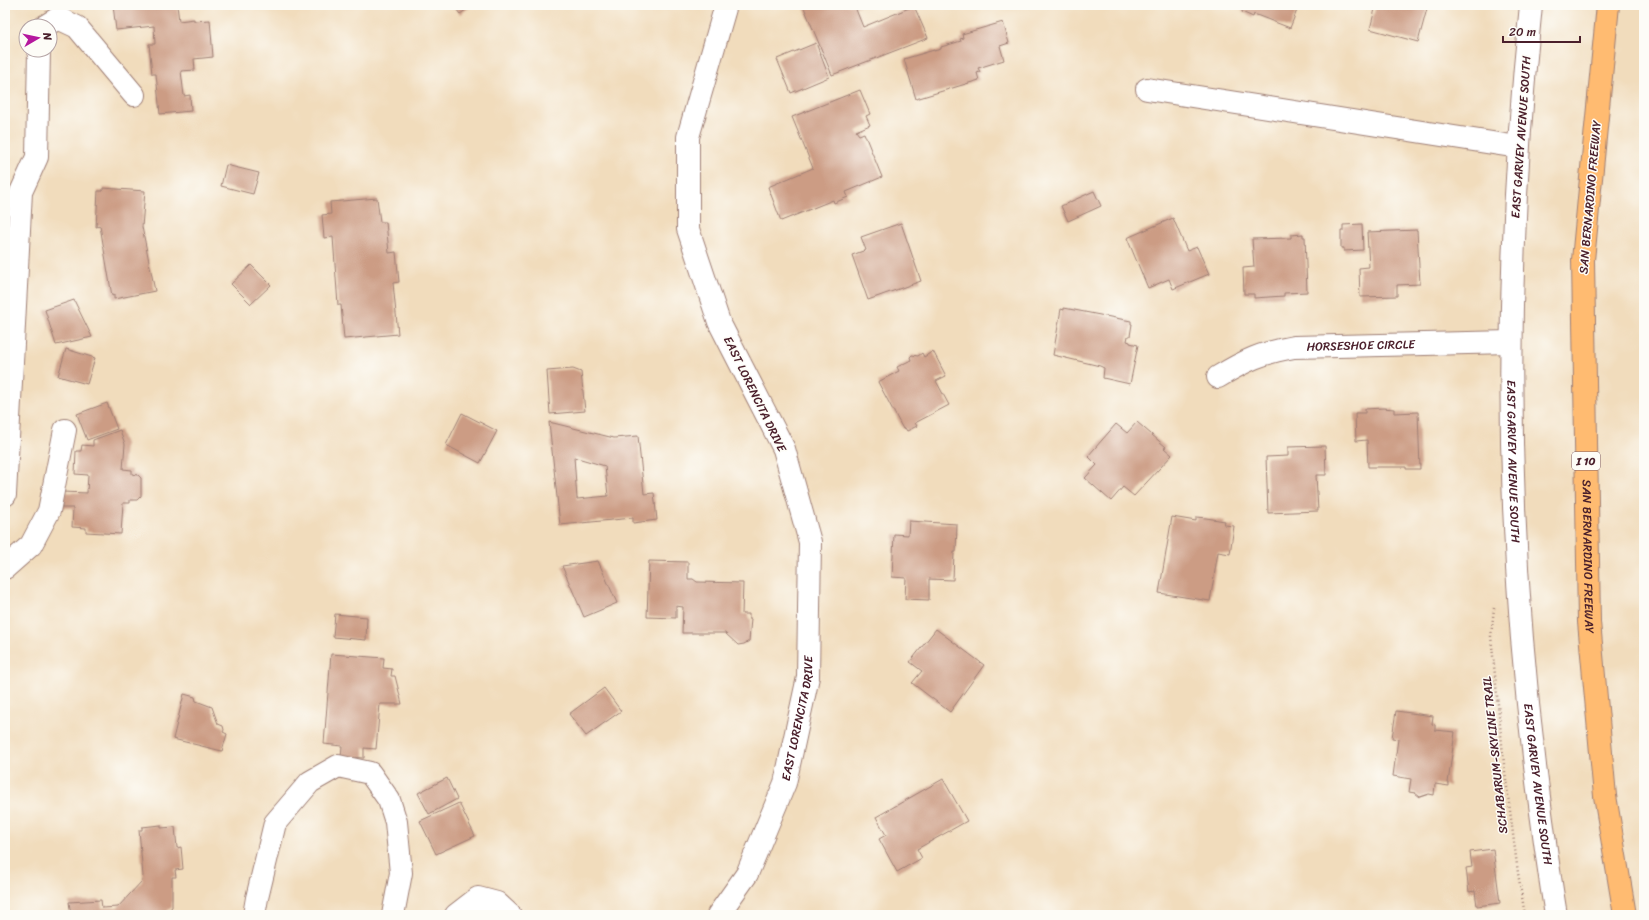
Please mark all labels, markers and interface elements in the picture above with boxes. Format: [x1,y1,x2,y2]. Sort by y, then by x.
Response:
north arrow [18,18,58,58]
scale bar [1503,18,1580,44]
text: 20 m [1509,21,1536,43]
text: N [37,30,57,42]
street label: EAST GARVEY AVENUE SOUTH [1504,55,1538,219]
street label: SAN BERNARDINO FREEWAY [1572,119,1608,275]
street label: EAST LORENCITA DRIVE [717,332,793,457]
street label: HORSESHOE CIRCLE [1306,333,1416,358]
street label: EAST GARVEY AVENUE SOUTH [1500,380,1527,544]
road number: I 10 [1572,452,1600,470]
street label: SAN BERNARDINO FREEWAY [1576,479,1601,635]
street label: EAST LORENCITA DRIVE [775,654,819,783]
street label: SCHABARUM-SKYLINE TRAIL [1476,675,1514,835]
street label: EAST GARVEY AVENUE SOUTH [1517,702,1559,867]

